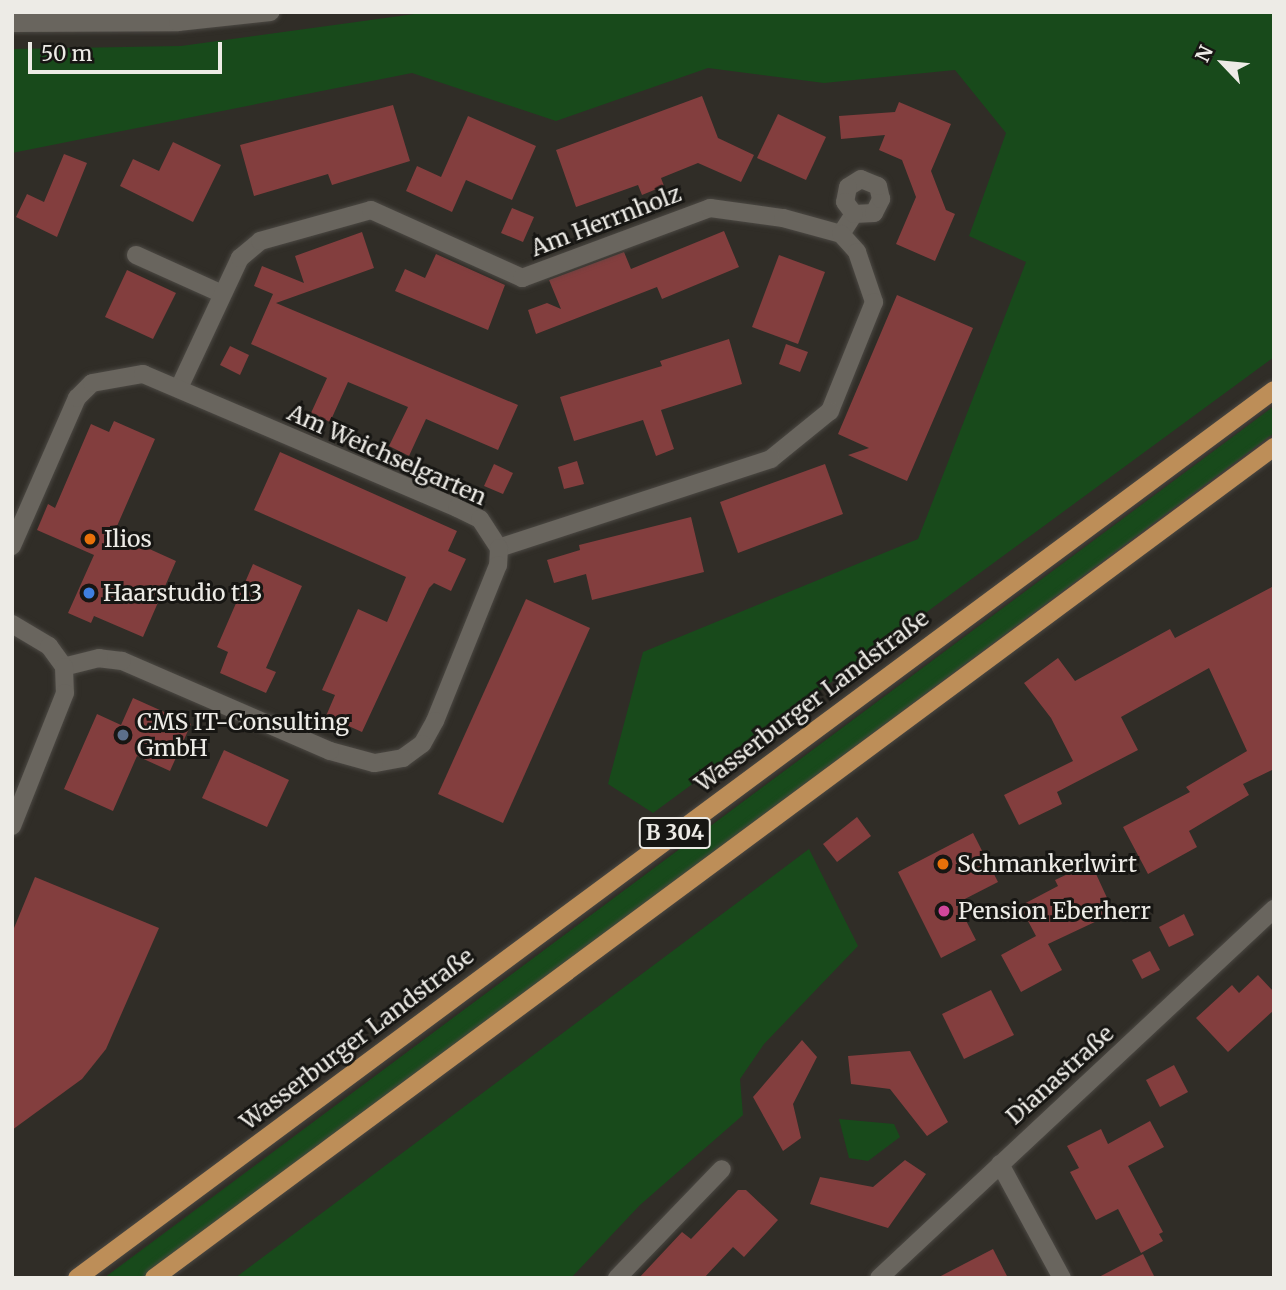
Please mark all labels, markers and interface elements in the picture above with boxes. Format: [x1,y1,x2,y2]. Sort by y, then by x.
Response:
scale bar [32,28,226,72]
north arrow [1188,28,1258,98]
text: 50 m [41,40,92,67]
text: N [1190,42,1218,66]
street label: Am Herrnholz [527,180,685,262]
street label: Am Weichselgarten [283,399,491,511]
place label: Ilios [104,525,152,553]
marker: Ilios [82,531,98,547]
place label: Haarstudio t13 [103,579,262,607]
marker: Haarstudio t13 [81,585,97,601]
street label: Wasserburger Landstraße [690,604,934,798]
place label: CMS IT-Consulting GmbH [137,708,349,762]
marker: CMS IT-Consulting GmbH [115,727,131,743]
road number: B 304 [638,816,712,850]
place label: Schmankerlwirt [957,850,1137,878]
marker: Schmankerlwirt [935,856,951,872]
place label: Pension Eberherr [958,897,1151,925]
marker: Pension Eberherr [936,903,952,919]
street label: Wasserburger Landstraße [235,942,479,1136]
street label: Dianastraße [1001,1020,1119,1130]

